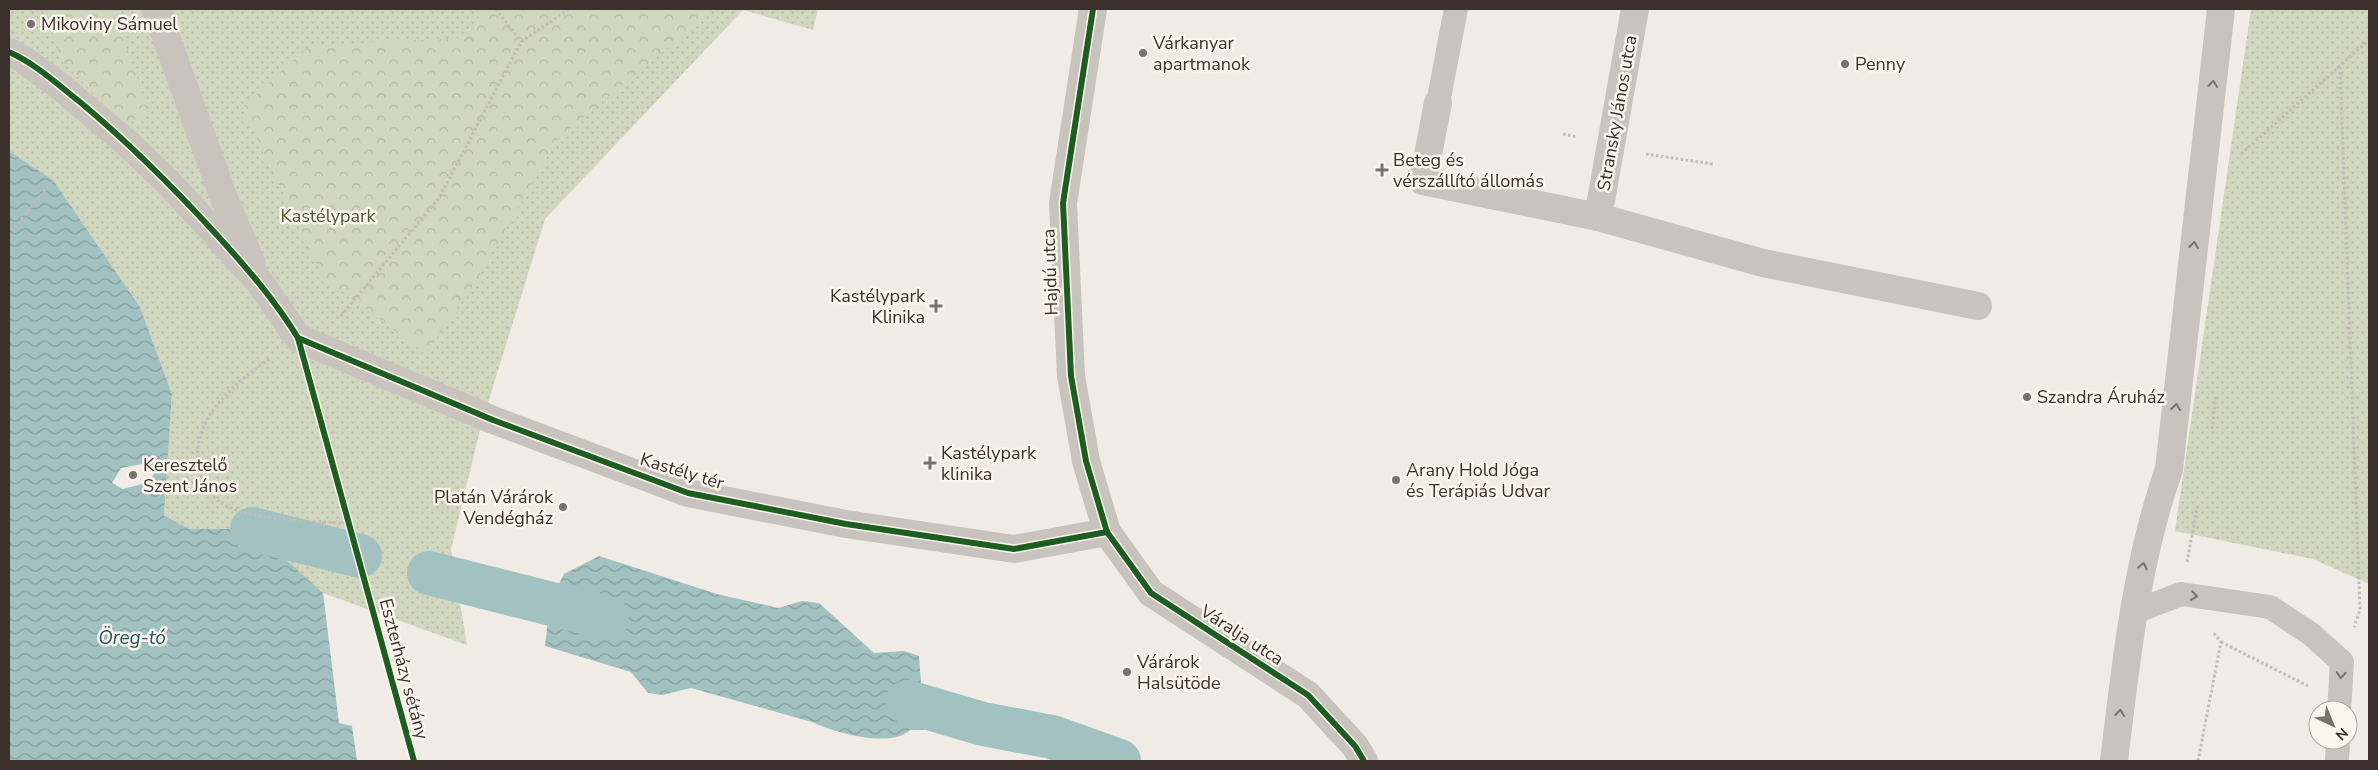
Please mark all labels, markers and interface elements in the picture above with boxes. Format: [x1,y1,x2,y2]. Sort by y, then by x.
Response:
place label: Mikoviny Sámuel [41,12,178,36]
marker: Mikoviny Sámuel [25,18,37,30]
place label: Várkanyar apartmanok [1152,31,1251,76]
street label: Stransky János utca [1591,33,1643,193]
marker: Várkanyar apartmanok [1137,47,1149,59]
place label: Penny [1855,52,1906,76]
marker: Penny [1839,58,1851,70]
one-way arrow [2207,80,2218,88]
place label: Beteg és vérszállító állomás [1393,148,1544,193]
marker: Beteg és vérszállító állomás [1375,163,1389,177]
park label: Kastélypark [281,204,376,228]
street label: Hajdú utca [1036,228,1064,316]
one-way arrow [2188,241,2199,249]
place label: Kastélypark Klinika [830,284,926,329]
marker: Kastélypark Klinika [929,299,943,313]
place label: Szandra Áruház [2037,385,2165,409]
marker: Szandra Áruház [2021,391,2033,403]
one-way arrow [2170,403,2181,411]
place label: Kastélypark klinika [941,441,1037,486]
street label: Kastély tér [637,447,727,495]
place label: Keresztelő Szent János [143,453,237,498]
marker: Kastélypark klinika [923,456,937,470]
place label: Arany Hold Jóga és Terápiás Udvar [1406,458,1551,503]
marker: Keresztelő Szent János [127,469,139,481]
marker: Arany Hold Jóga és Terápiás Udvar [1390,474,1402,486]
place label: Platán Várárok Vendégház [434,485,554,530]
marker: Platán Várárok Vendégház [557,501,569,513]
one-way arrow [2137,561,2148,570]
one-way arrow [2190,590,2199,600]
street label: Eszterházy sétány [374,596,435,743]
street label: Váralja utca [1195,599,1288,671]
water label: Öreg-tó [98,625,166,651]
place label: Várárok Halsütöde [1136,650,1221,695]
marker: Várárok Halsütöde [1121,666,1133,678]
one-way arrow [2336,672,2346,679]
north arrow [2308,700,2358,750]
one-way arrow [2114,709,2125,717]
text: N [2331,724,2352,744]

